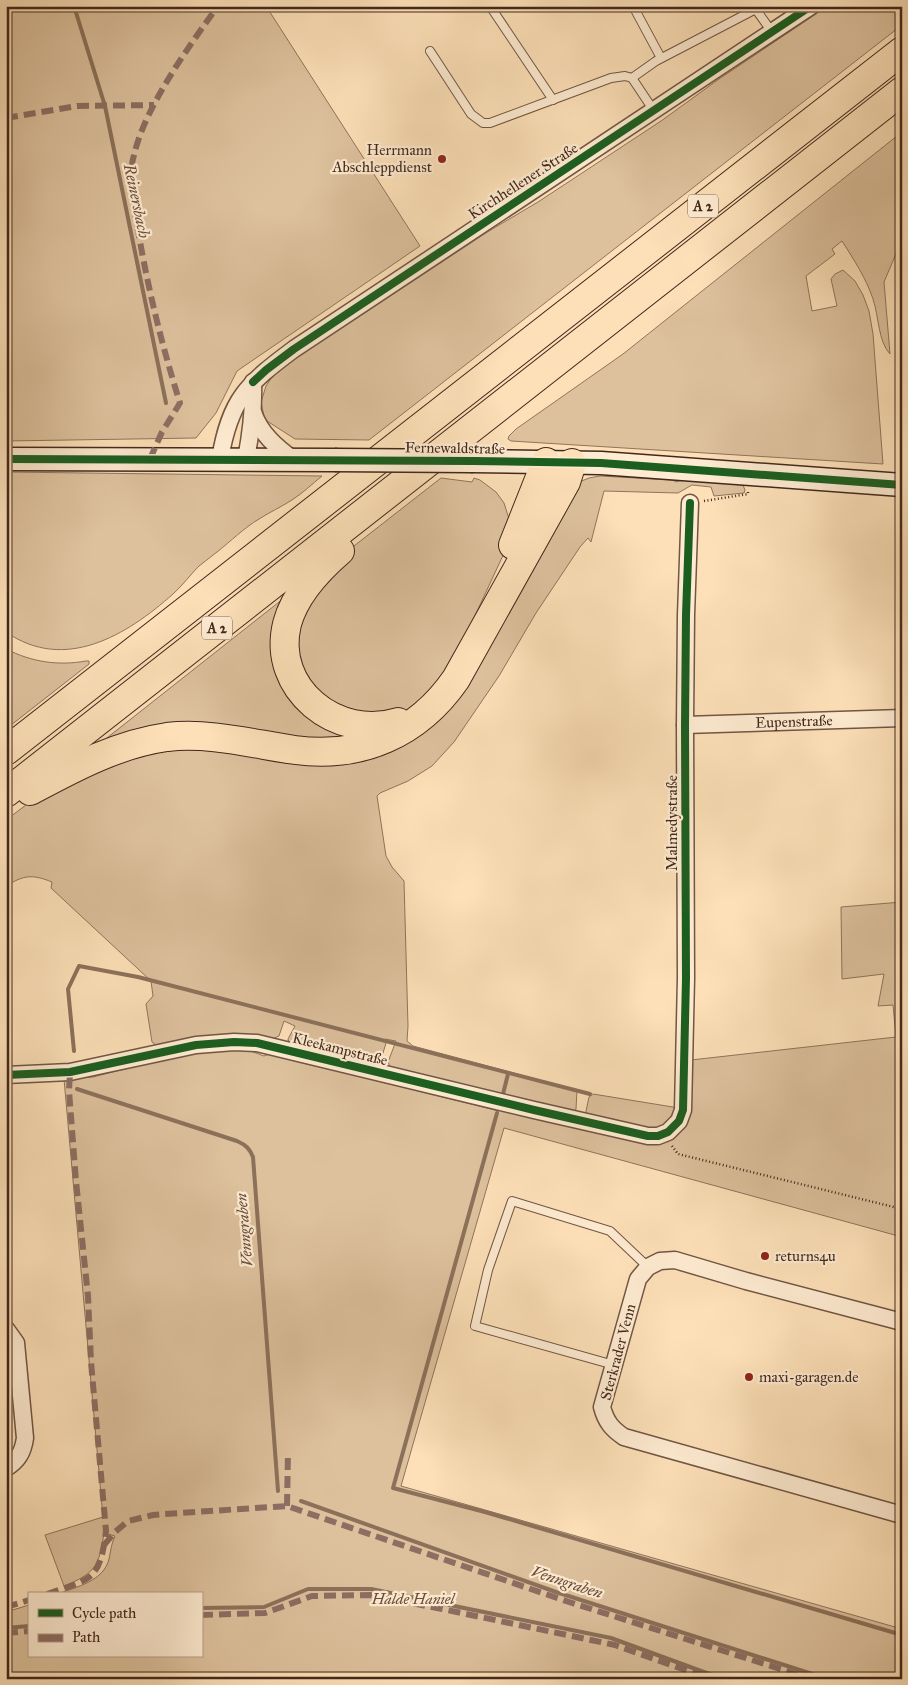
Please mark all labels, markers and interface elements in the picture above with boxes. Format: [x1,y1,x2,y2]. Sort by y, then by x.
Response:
street label: Kirchhellener Straße [465,139,581,223]
place label: Herrmann Abschleppdienst [331,141,433,176]
marker: Herrmann Abschleppdienst [436,153,448,165]
water label: Reinersbach [120,161,154,240]
road number: A 2 [688,195,718,218]
street label: Fernewaldstraße [405,438,505,458]
road number: A 2 [202,616,232,640]
street label: Eupenstraße [755,711,833,732]
street label: Malmedystraße [663,775,681,871]
street label: Kleekampstraße [291,1029,389,1069]
water label: Venngraben [231,1192,257,1268]
place label: returns4u [775,1247,836,1265]
marker: returns4u [759,1250,771,1262]
street label: Sterkrader Venn [596,1302,640,1402]
place label: maxi-garagen.de [759,1368,858,1386]
marker: maxi-garagen.de [743,1371,755,1383]
water label: Venngraben [529,1562,606,1603]
park label: Halde Haniel [371,1590,456,1608]
legend [28,1592,202,1658]
text: Cycle path [72,1604,137,1622]
text: Path [72,1628,101,1646]

